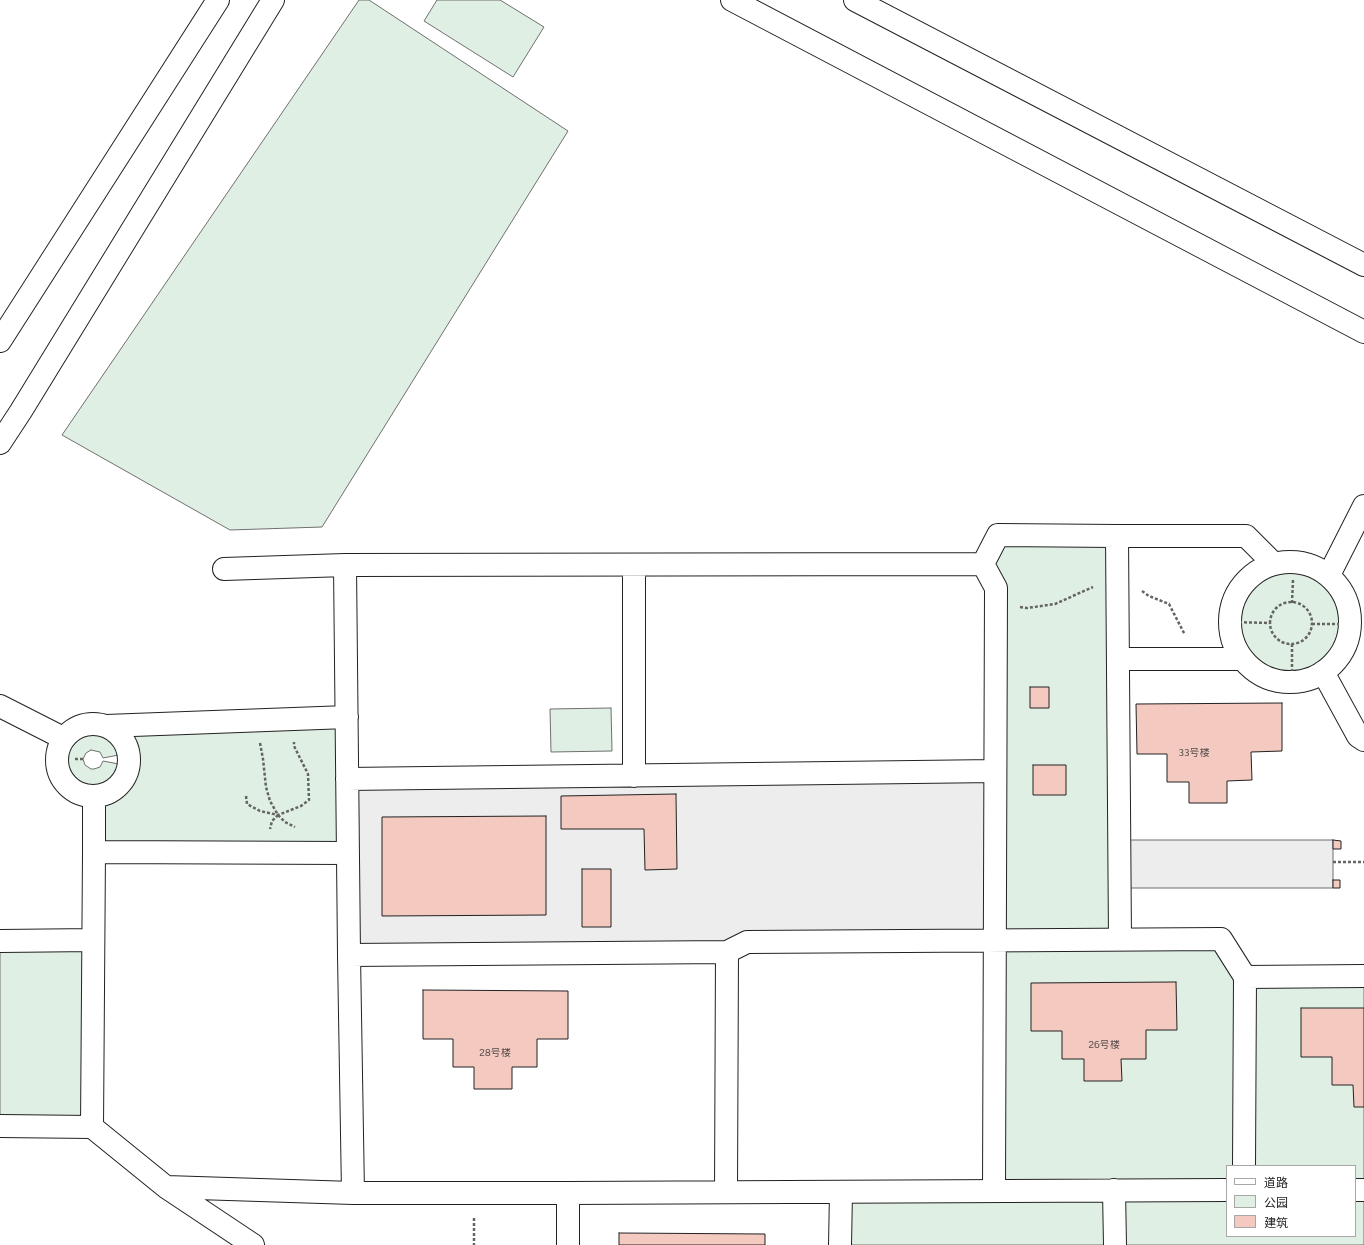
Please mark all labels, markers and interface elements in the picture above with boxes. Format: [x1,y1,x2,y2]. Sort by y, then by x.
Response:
house number: 33号楼 [1179,747,1209,759]
house number: 26号楼 [1088,1039,1120,1051]
house number: 28号楼 [479,1047,511,1059]
legend [1226,1165,1356,1237]
text: 道路 [1264,1176,1288,1190]
text: 公园 [1264,1196,1288,1210]
text: 建筑 [1264,1216,1288,1230]

